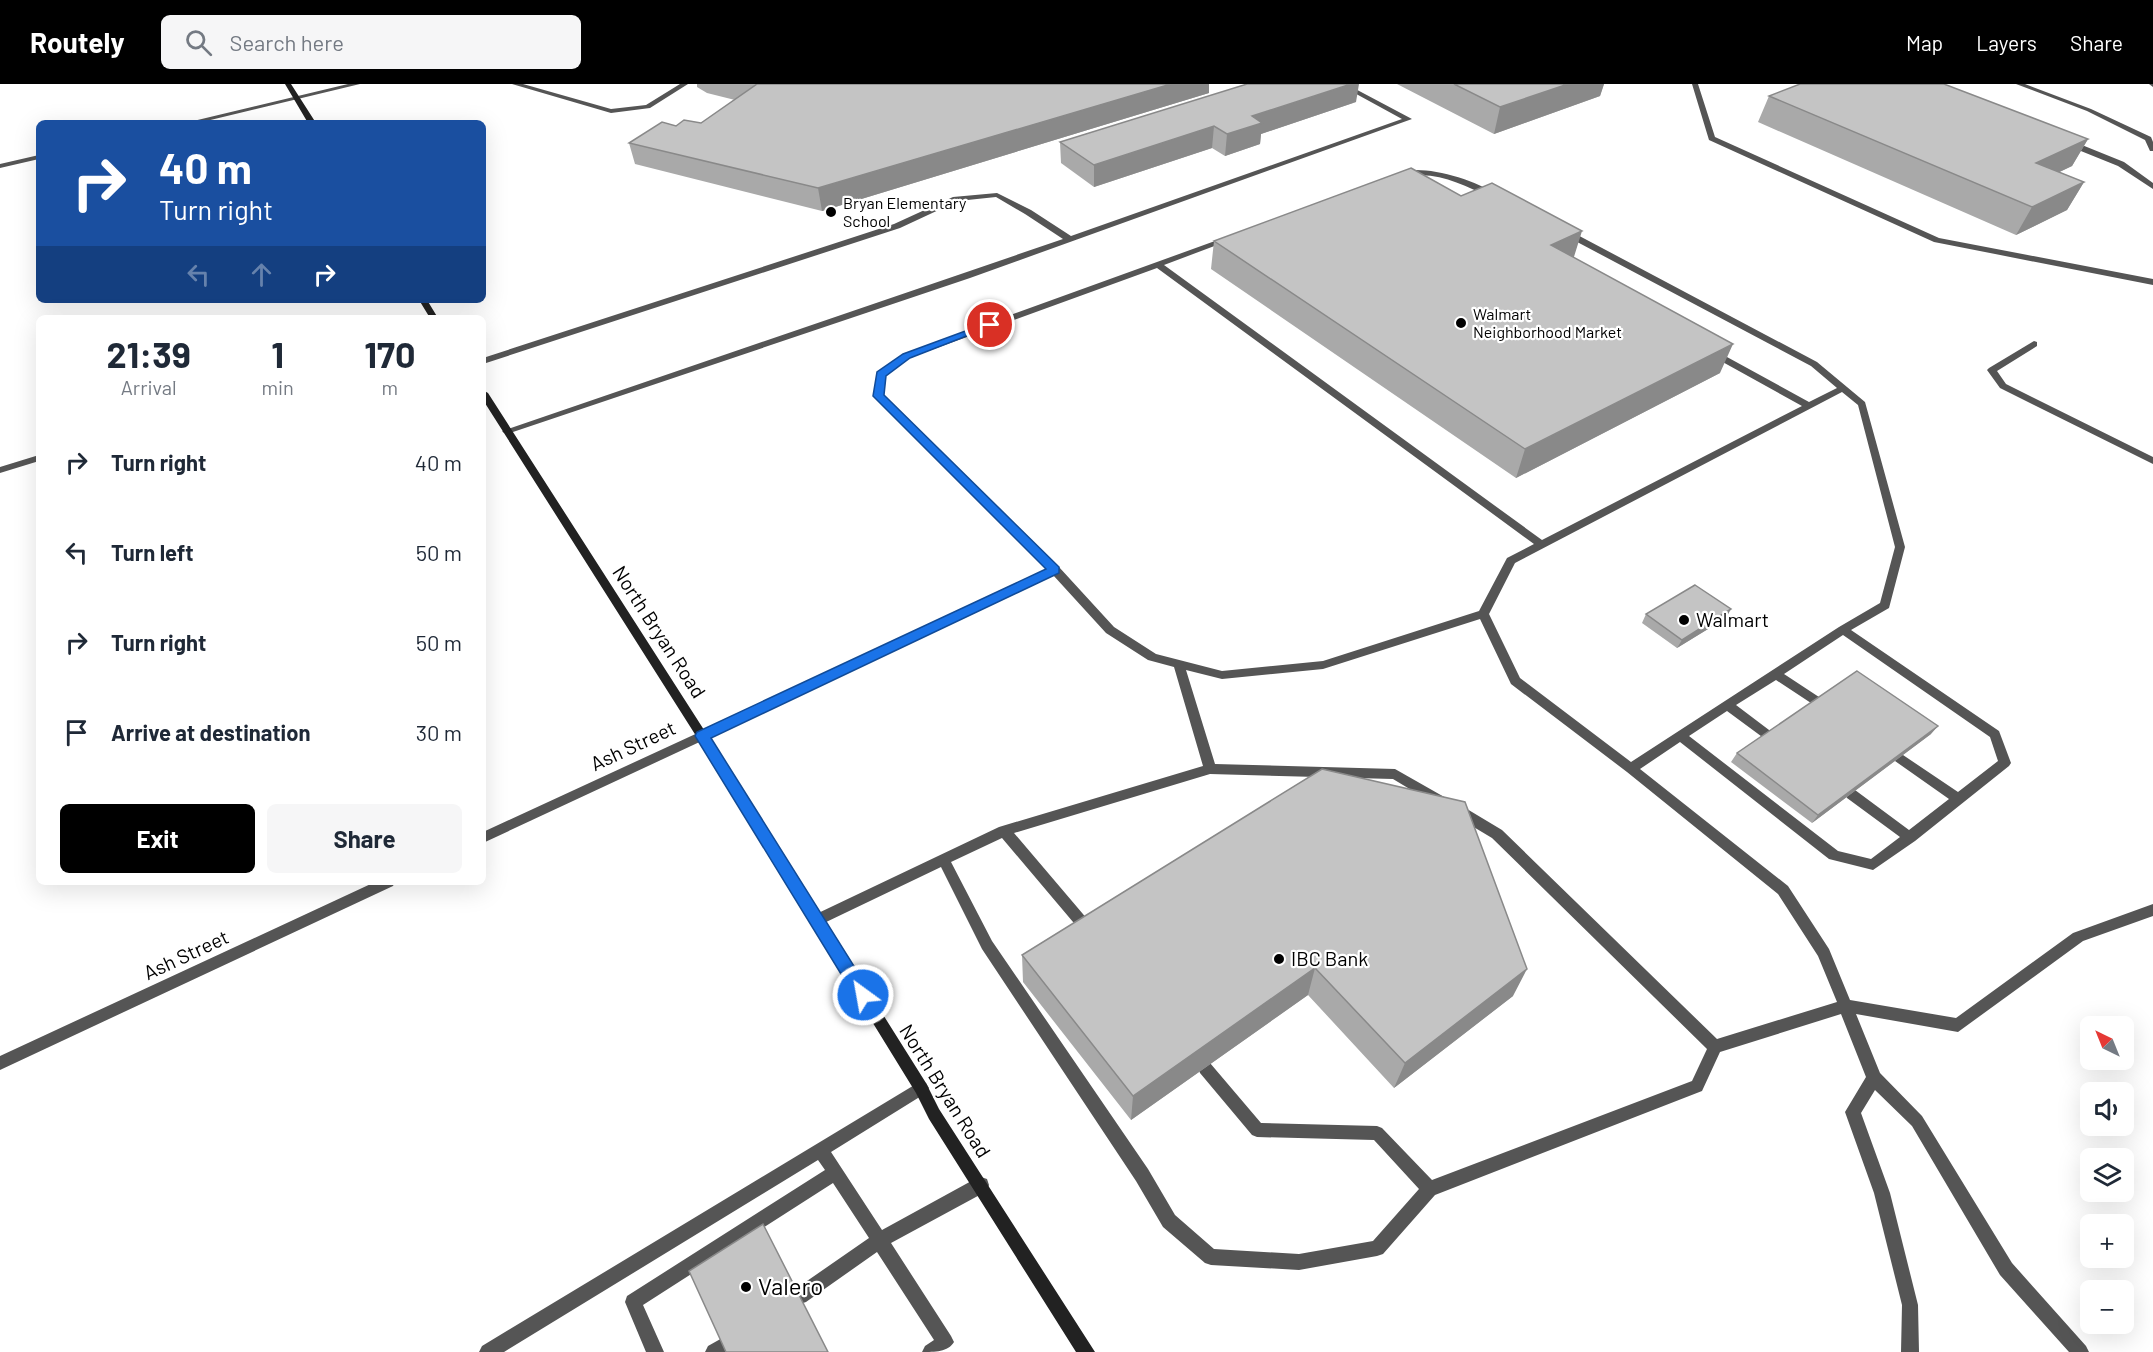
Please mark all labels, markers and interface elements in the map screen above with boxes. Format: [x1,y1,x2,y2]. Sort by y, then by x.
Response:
search box [161,15,581,69]
text: Routely [30,25,125,59]
icon: search [182,26,215,59]
text: Search here [230,29,344,55]
text: Map [1906,30,1943,55]
text: Layers [1976,30,2037,55]
text: Share [2070,30,2123,55]
text: 40 m [159,142,252,192]
icon: right [60,144,138,222]
text: Turn right [159,193,273,225]
place label: Bryan Elementary School [843,193,967,230]
marker: Bryan Elementary School [824,205,838,219]
icon: left [182,258,215,291]
icon: ahead [245,258,278,291]
icon: right [308,258,341,291]
pin [964,299,1015,350]
place label: Walmart Neighborhood Market [1473,304,1622,341]
icon: arrive [973,308,1006,341]
marker: Walmart Neighborhood Market [1454,316,1468,330]
text: 21:39 [107,332,191,375]
text: 1 [271,332,284,375]
text: 170 [364,332,415,375]
text: Arrival [121,375,177,399]
text: min [261,375,294,399]
text: m [382,375,398,399]
icon: right [60,446,93,479]
text: Turn right [111,449,206,475]
text: 40 m [415,449,462,475]
icon: left [60,536,93,569]
text: Turn left [111,539,194,565]
text: 50 m [416,539,462,565]
street label: North Bryan Road [608,561,711,702]
place label: Walmart [1696,607,1769,631]
marker: Walmart [1677,613,1691,627]
icon: right [60,626,93,659]
text: Turn right [111,629,206,655]
text: 50 m [416,629,462,655]
street label: Ash Street [586,715,679,775]
icon: arrive [60,716,93,749]
text: Arrive at destination [111,719,310,745]
text: 30 m [416,719,462,745]
button: Exit [60,804,255,873]
button: Share [267,804,462,873]
street label: Ash Street [139,924,232,984]
place label: IBC Bank [1291,946,1368,970]
marker: IBC Bank [1272,952,1286,966]
position arrow [831,963,895,1027]
north arrow [2080,1016,2134,1070]
map controls [2080,1016,2134,1334]
street label: North Bryan Road [895,1019,996,1162]
button: sound [2080,1082,2134,1136]
button: layers [2080,1148,2134,1202]
button: + [2080,1214,2134,1268]
place label: Valero [758,1271,823,1300]
marker: Valero [739,1280,753,1294]
button: − [2080,1280,2134,1334]

